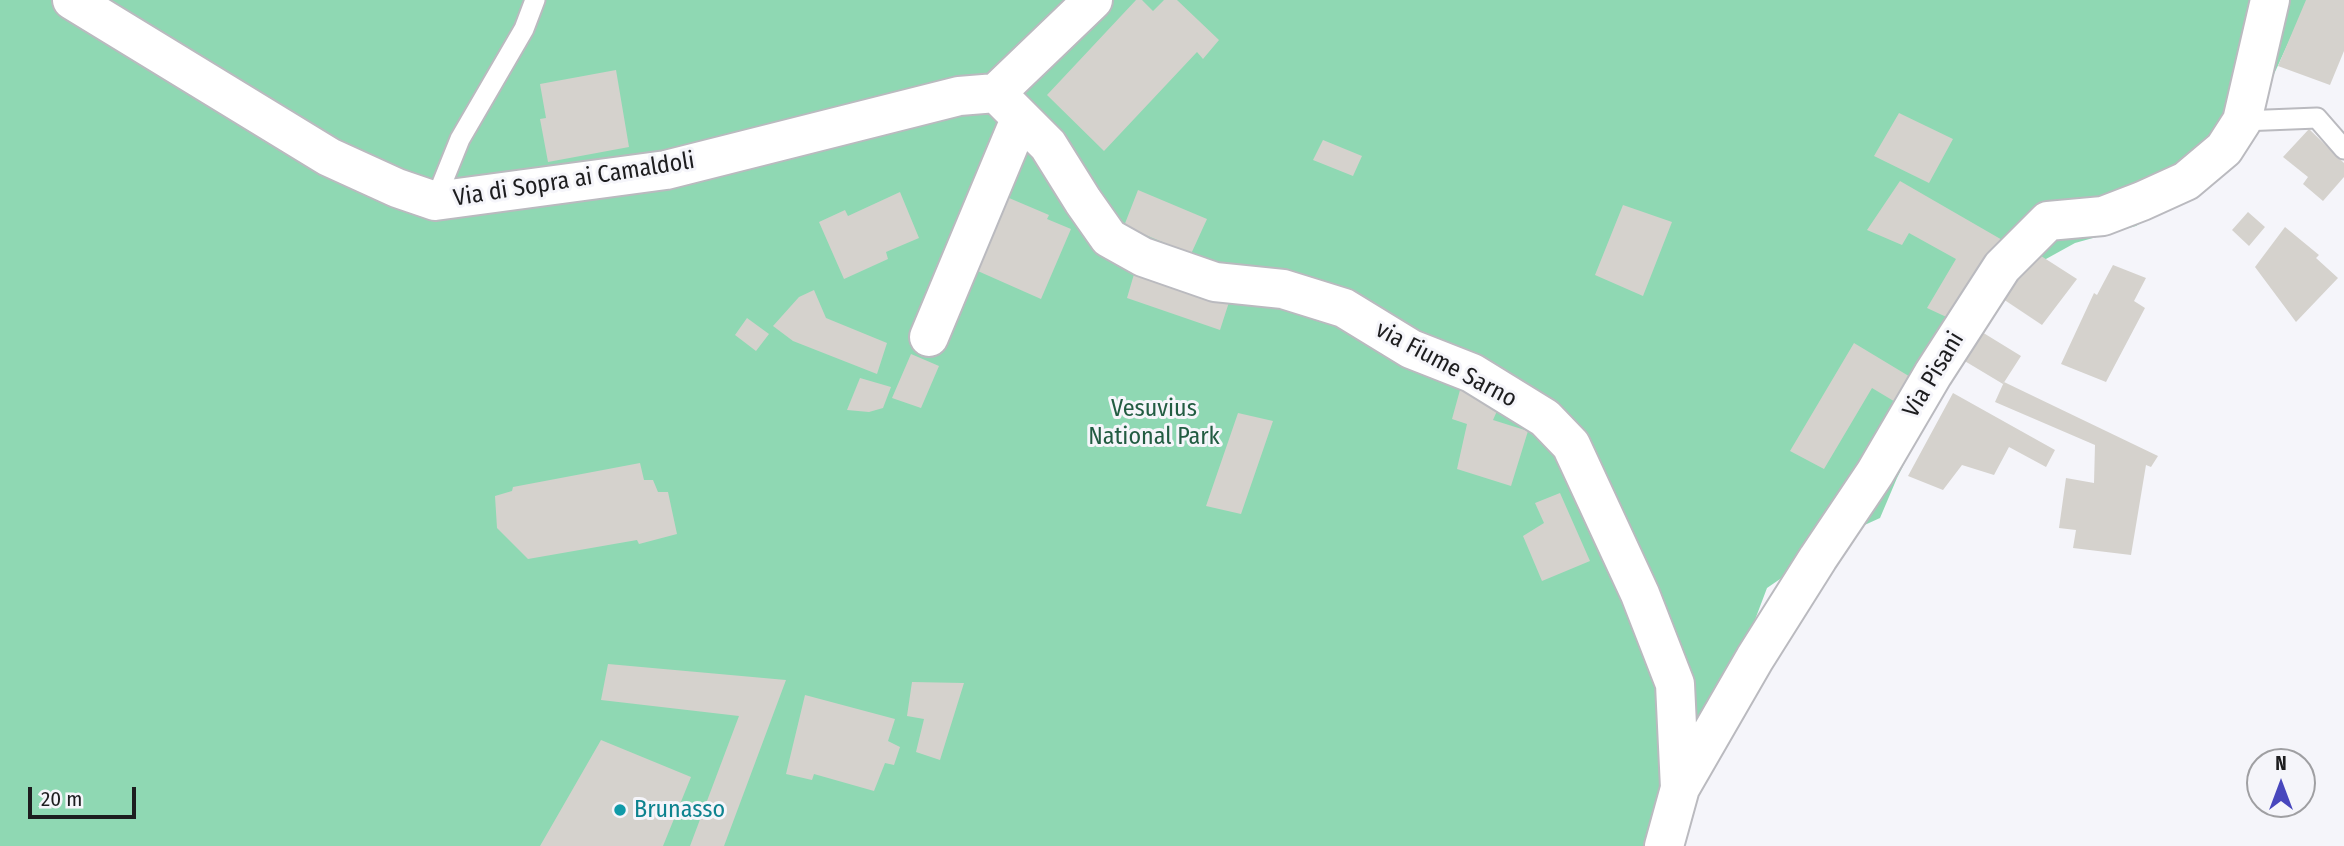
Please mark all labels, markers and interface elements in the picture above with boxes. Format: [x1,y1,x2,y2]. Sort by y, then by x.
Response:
street label: Via di Sopra ai Camaldoli [451,147,697,213]
street label: via Fiume Sarno [1370,316,1522,414]
street label: Via Pisani [1897,327,1971,423]
park label: Vesuvius National Park [1088,395,1220,451]
north arrow [2246,748,2316,818]
text: N [2275,752,2287,775]
scale bar [32,772,140,816]
text: 20 m [41,786,82,812]
place label: Brunasso [634,796,725,824]
marker: Brunasso [612,802,628,818]

